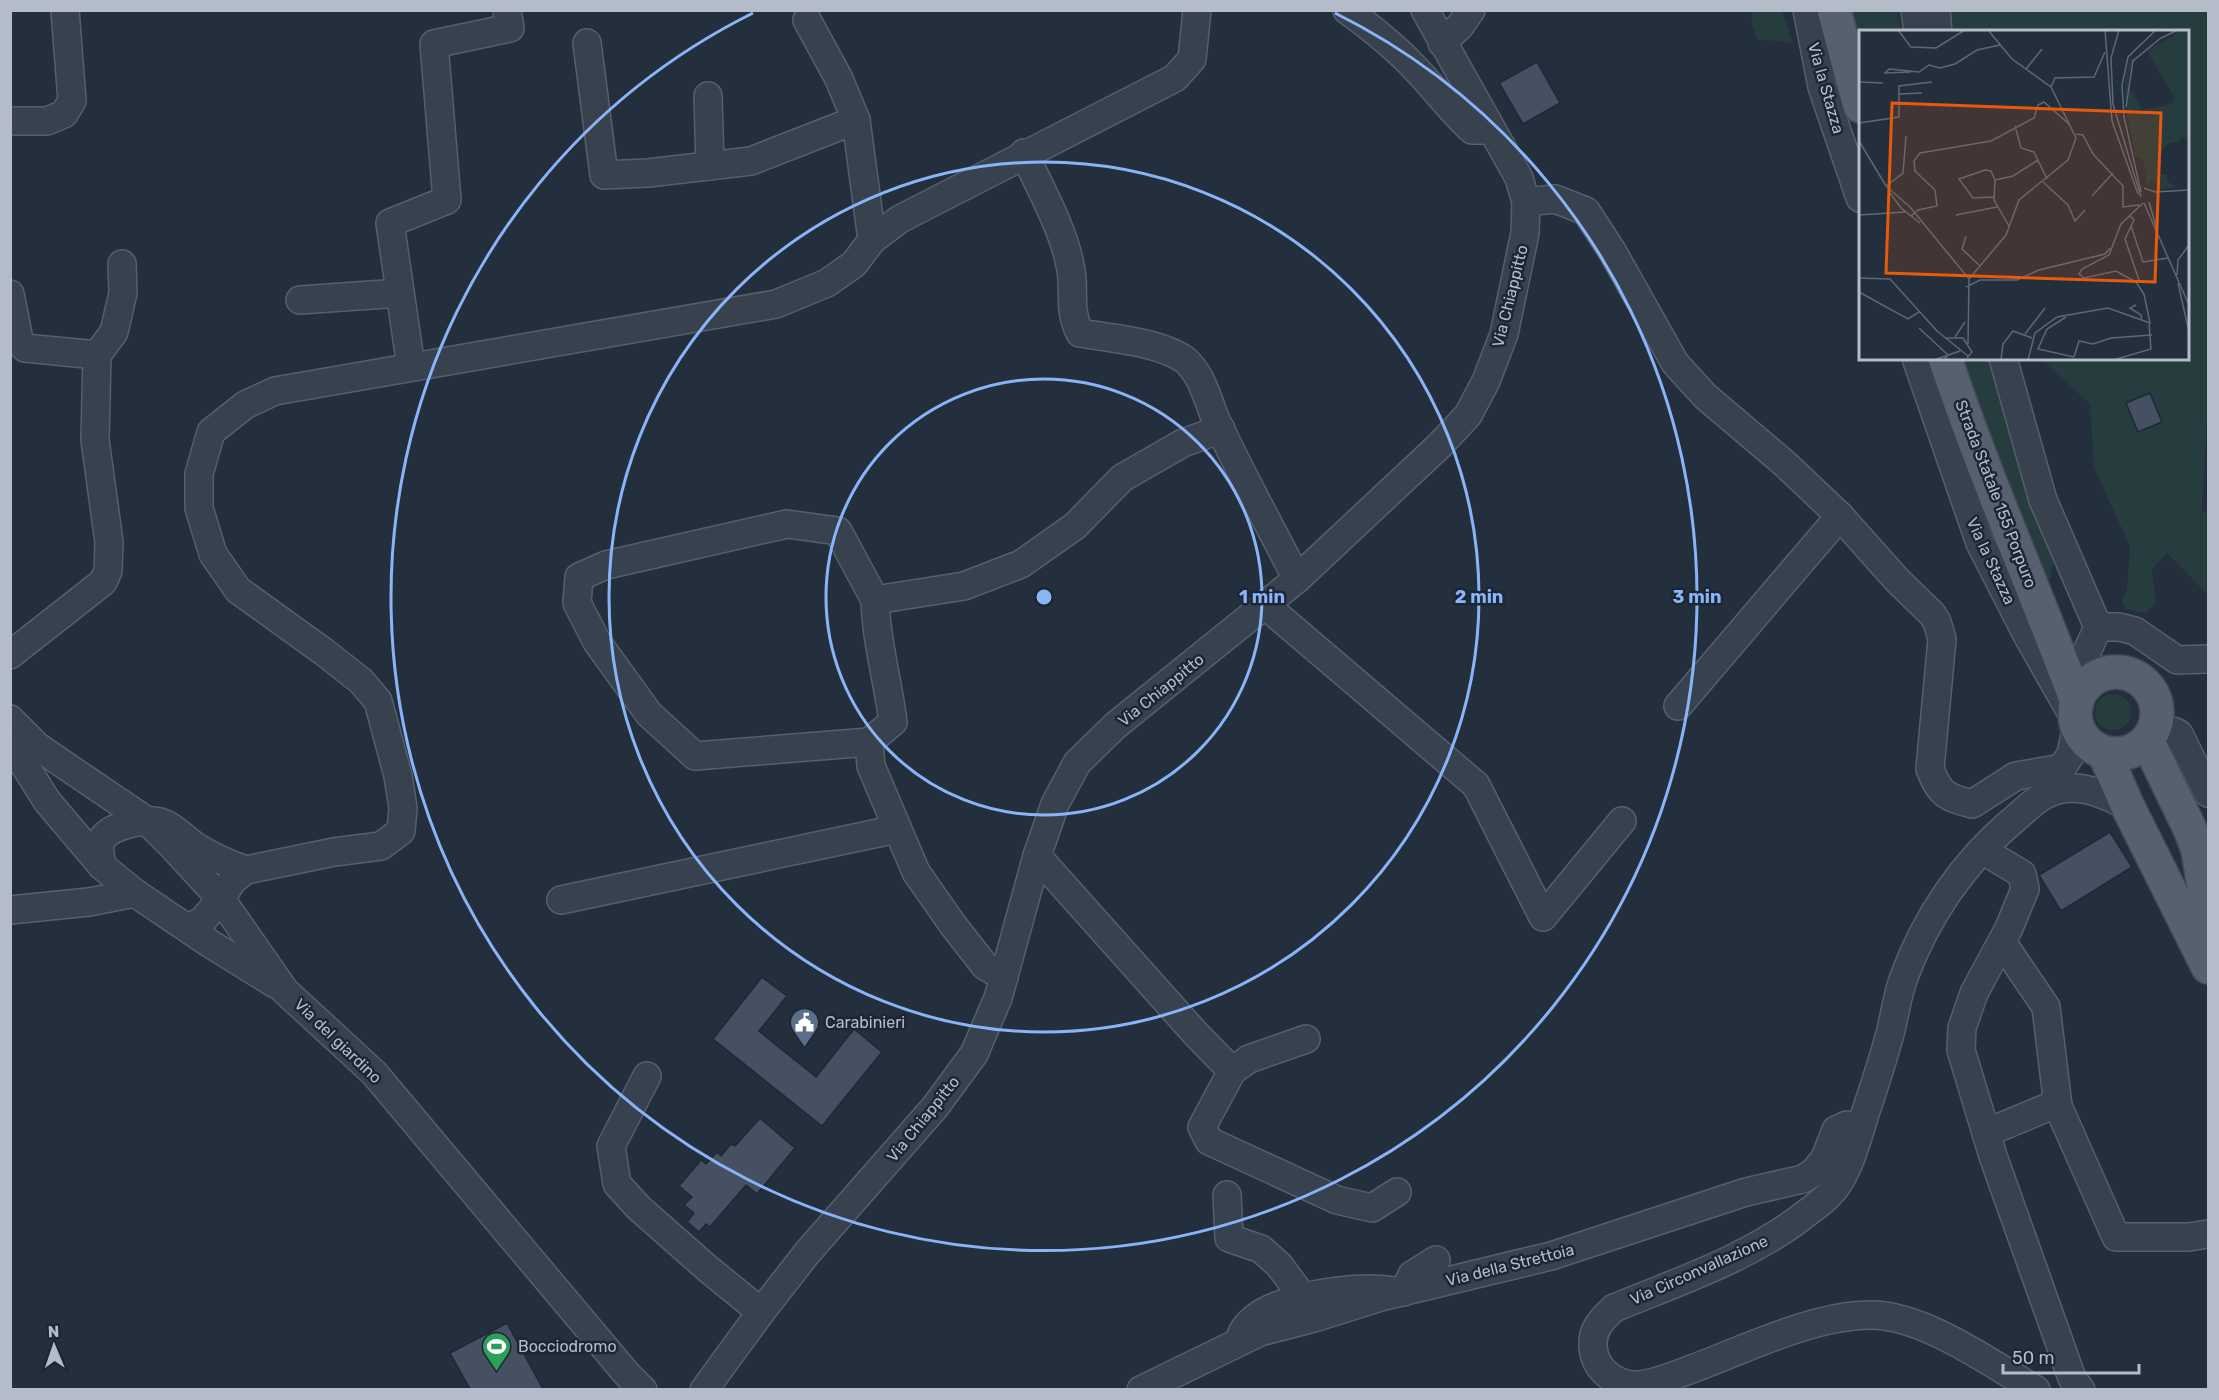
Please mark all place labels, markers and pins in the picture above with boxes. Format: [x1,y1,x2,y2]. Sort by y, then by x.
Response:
centre of rings [1034,587,1054,607]
public building icon: Carabinieri [788,1006,820,1048]
place label: Carabinieri [825,1013,905,1032]
sports icon: Bocciodromo [481,1330,513,1372]
place label: Bocciodromo [518,1337,617,1356]

